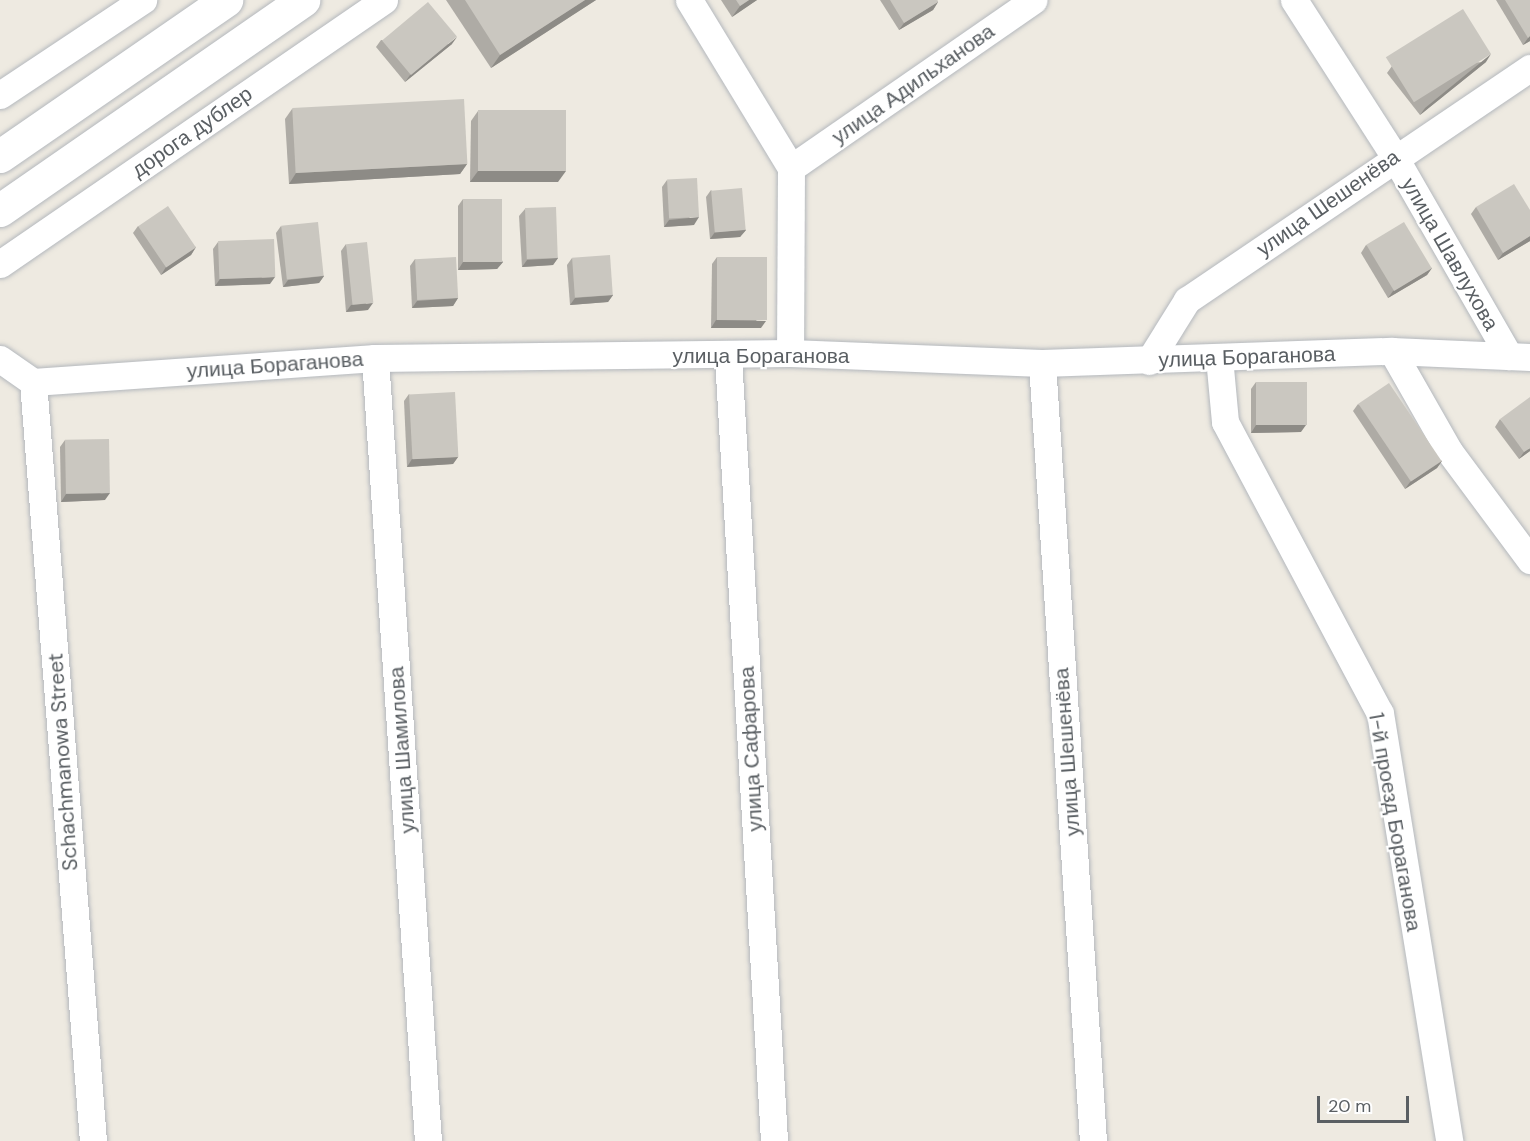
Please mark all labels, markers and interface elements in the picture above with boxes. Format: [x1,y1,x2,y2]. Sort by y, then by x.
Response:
street label: улица Адильханова [827,19,999,149]
street label: дорога дублер [127,81,257,183]
street label: улица Шешенёва [1252,144,1404,262]
street label: улица Шавлухова [1396,173,1504,335]
street label: улица Бораганова [1158,341,1336,373]
street label: улица Бораганова [673,343,849,369]
street label: улица Бораганова [186,346,364,384]
street label: Schachmanowa Street [43,652,83,872]
street label: улица Шамилова [384,666,420,834]
street label: улица Сафарова [734,666,768,832]
street label: улица Шешенёва [1049,667,1085,837]
street label: 1-й проезд Бораганова [1363,711,1427,933]
scale bar [1320,1084,1412,1122]
text: 20 m [1328,1094,1371,1118]

